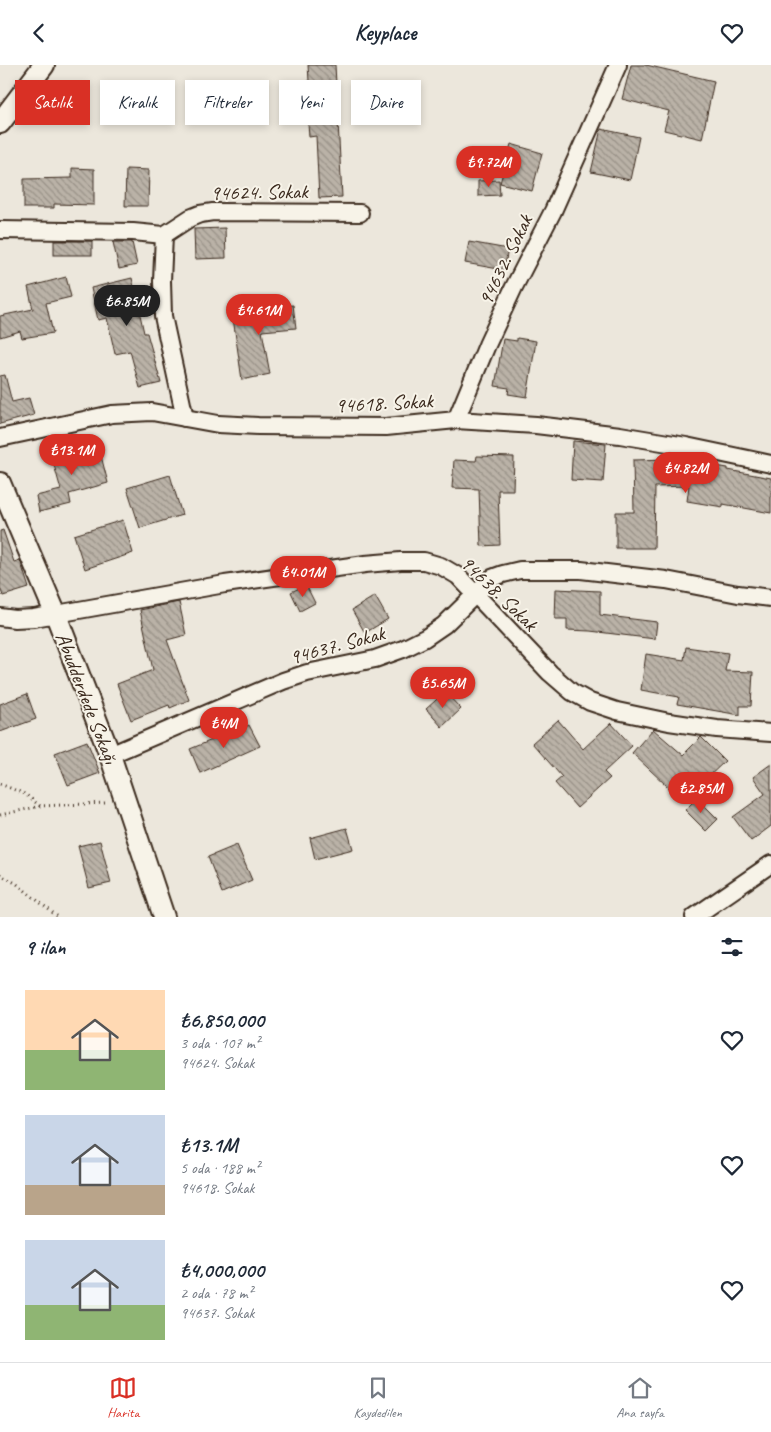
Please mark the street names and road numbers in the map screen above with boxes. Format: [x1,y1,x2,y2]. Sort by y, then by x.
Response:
street label: 94624. Sokak [210,178,309,206]
street label: 94632. Sokak [472,209,539,310]
street label: 94618. Sokak [335,387,435,419]
street label: 94638. Sokak [455,550,544,637]
street label: 94637. Sokak [286,619,389,670]
street label: Abudderdede Sokağı [50,629,124,768]

